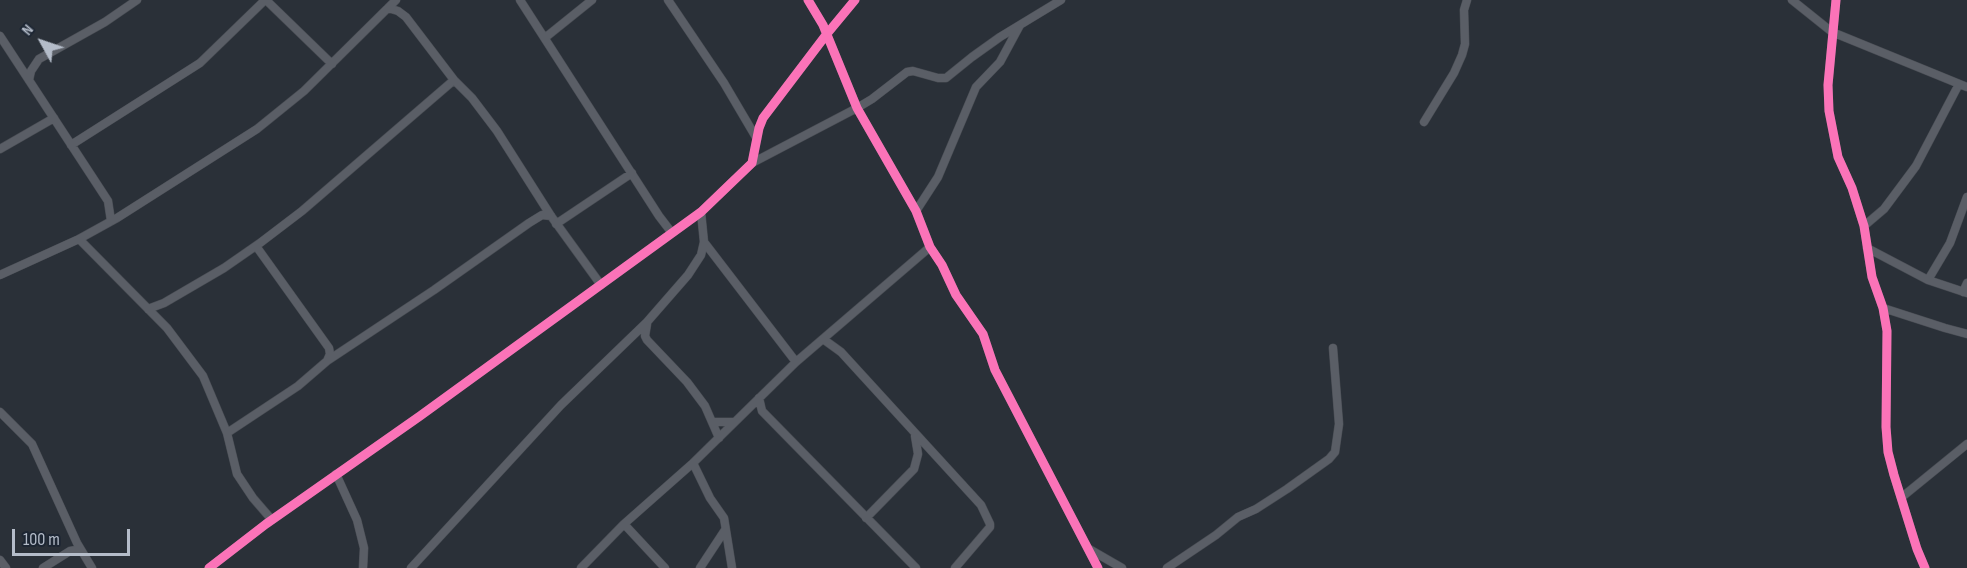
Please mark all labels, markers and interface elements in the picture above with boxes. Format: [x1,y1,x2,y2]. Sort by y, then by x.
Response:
north arrow [12,12,72,72]
text: N [18,21,38,39]
scale bar [15,517,134,555]
text: 100 m [23,529,60,550]

